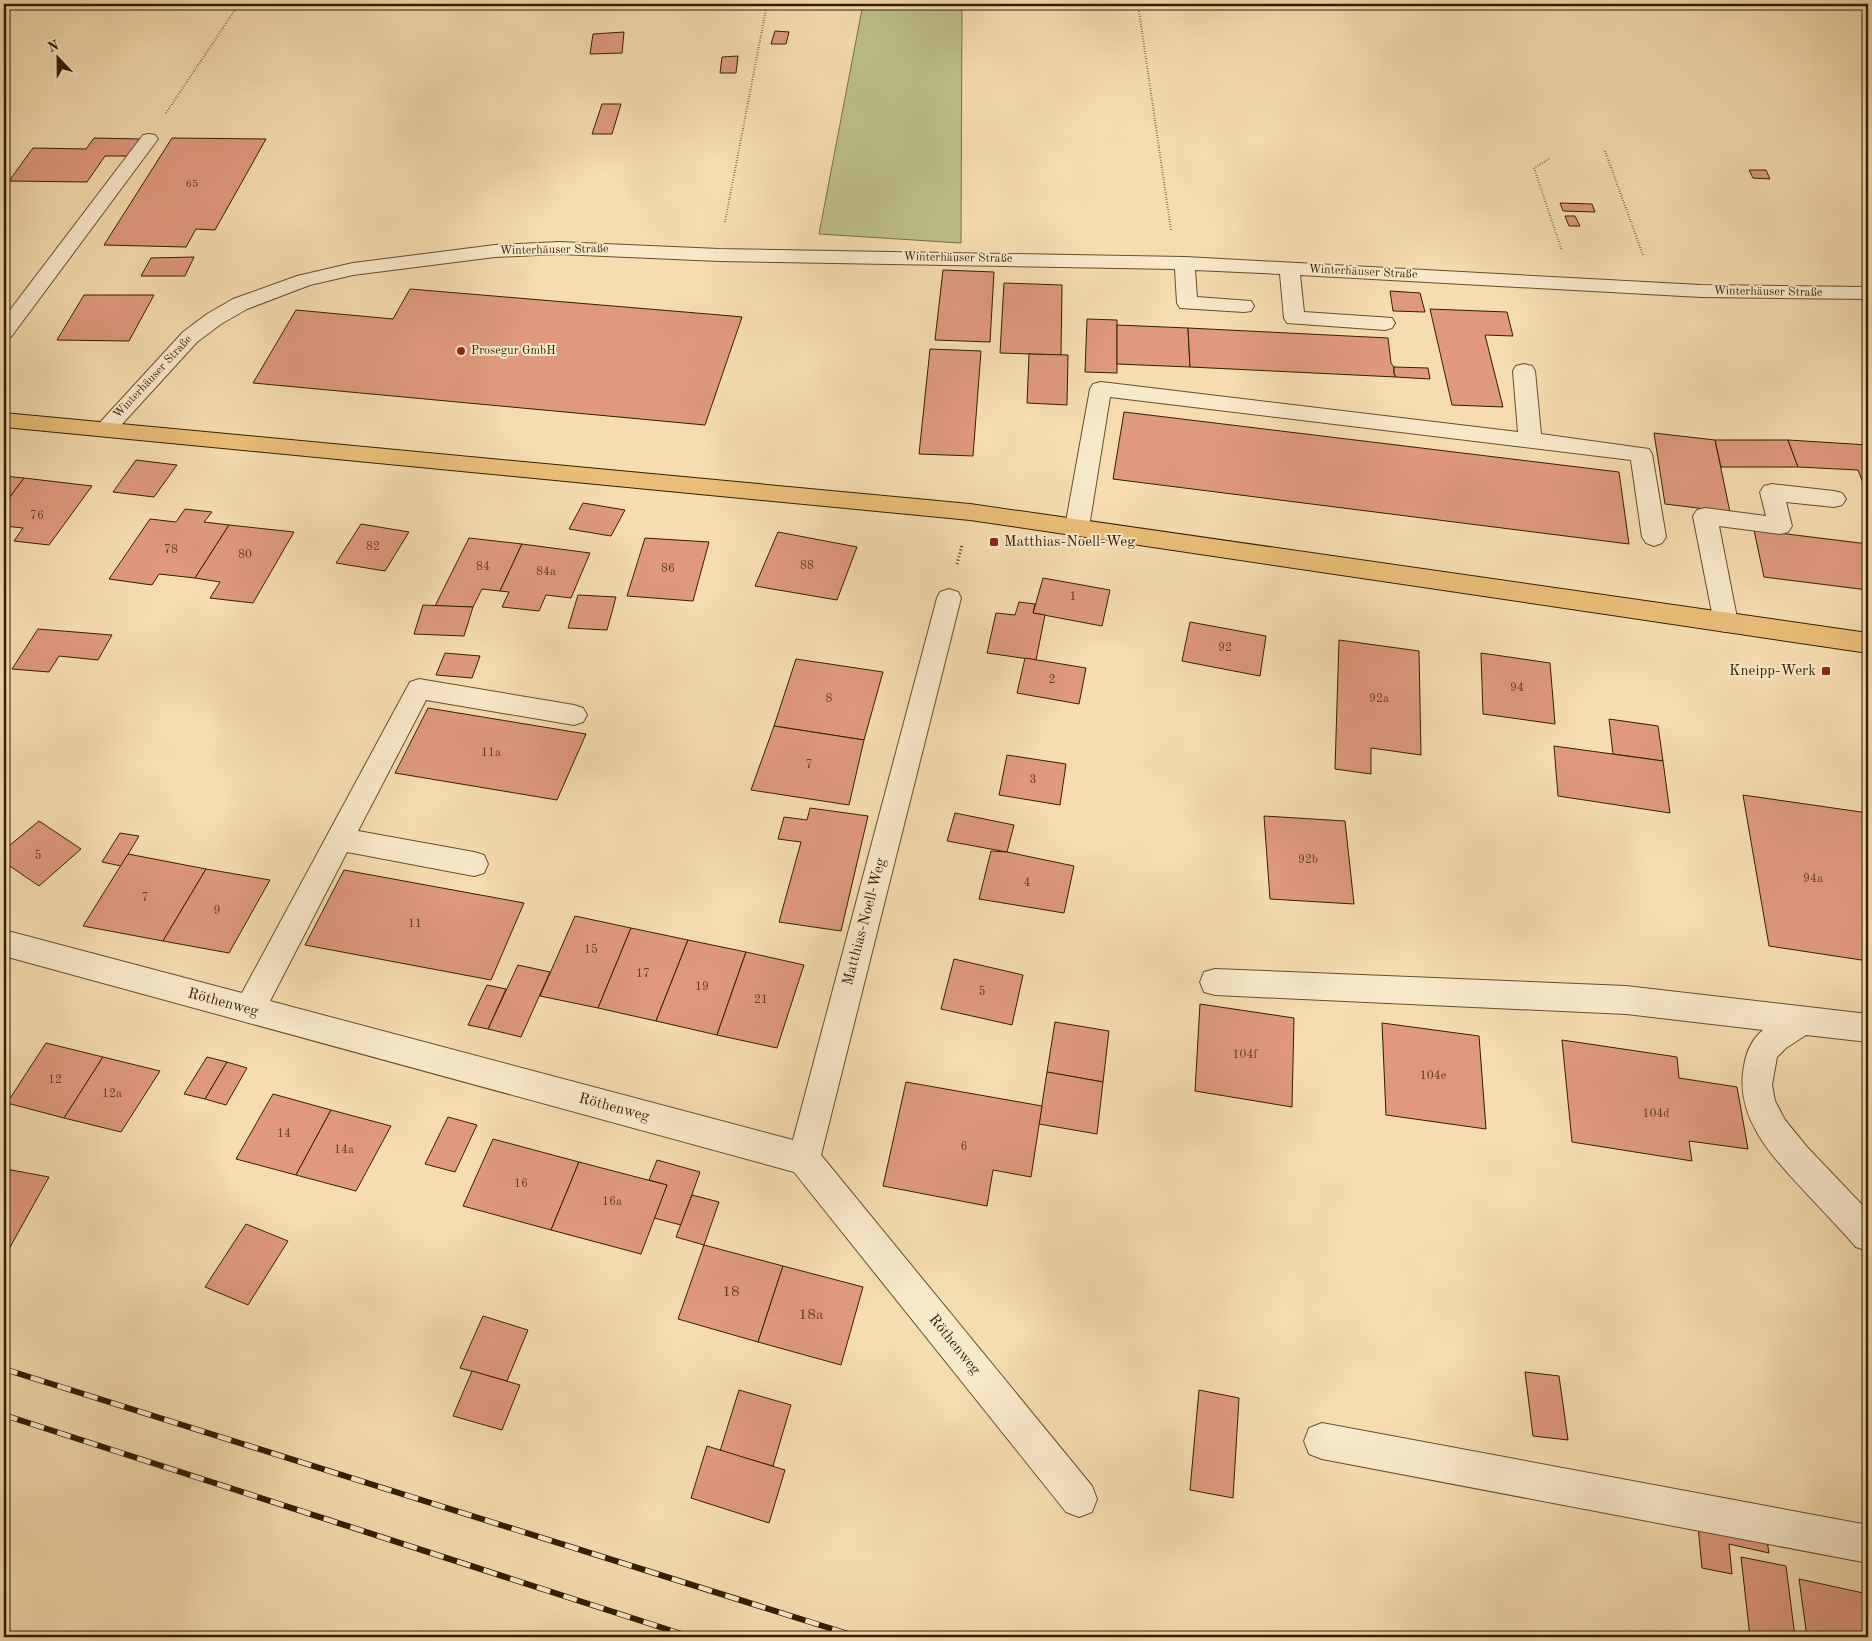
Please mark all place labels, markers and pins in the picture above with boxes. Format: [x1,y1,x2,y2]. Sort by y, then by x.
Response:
marker: Prosegur GmbH [455,345,467,357]
place label: Prosegur GmbH [471,345,556,357]
place label: Matthias-Noell-Weg [1004,535,1135,550]
marker: Matthias-Noell-Weg [988,536,1000,548]
place label: Kneipp-Werk [1729,664,1816,679]
marker: Kneipp-Werk [1820,665,1832,677]

